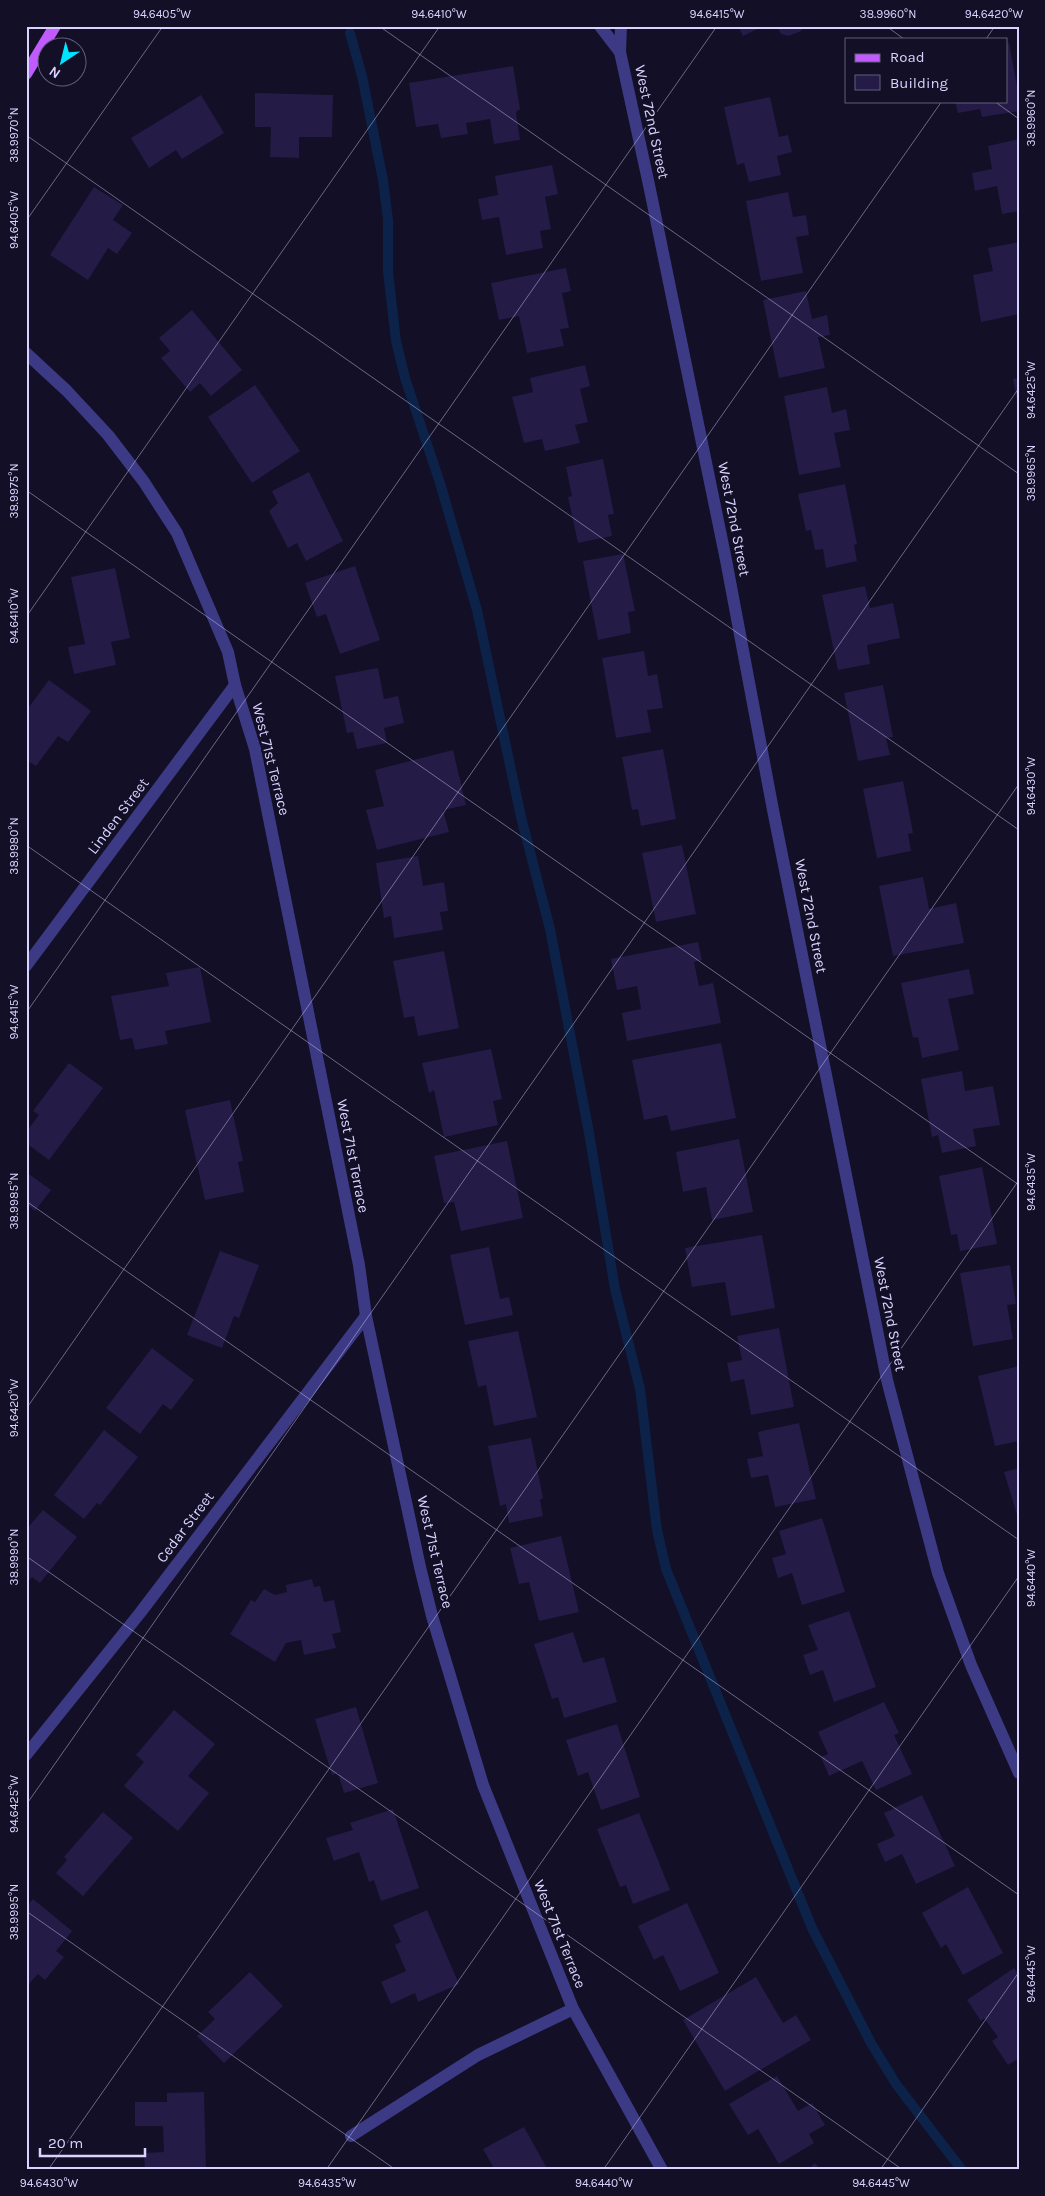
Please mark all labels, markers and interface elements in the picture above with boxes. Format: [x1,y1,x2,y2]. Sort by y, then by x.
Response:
text: 94.6405°W [133,7,191,21]
text: 94.6410°W [411,7,467,21]
text: 94.6415°W [690,7,745,21]
text: 38.9960°N [860,7,916,21]
text: 94.6420°W [965,7,1023,21]
north arrow [38,38,88,88]
legend [845,38,1008,102]
text: Road [890,48,925,66]
text: N [46,62,64,82]
street label: West 72nd Street [631,63,673,181]
text: Building [890,74,948,92]
text: 38.9960°N [1024,90,1038,146]
text: 38.9970°N [7,107,21,163]
text: 94.6405°W [7,191,21,249]
text: 94.6425°W [1024,361,1038,419]
text: 38.9965°N [1024,445,1038,501]
street label: West 72nd Street [714,460,754,578]
text: 38.9975°N [7,463,21,519]
text: 94.6410°W [7,588,21,644]
street label: West 71st Terrace [248,701,294,817]
text: 94.6430°W [1024,757,1038,815]
street label: Linden Street [83,774,153,858]
text: 38.9980°N [7,817,21,875]
street label: West 72nd Street [791,857,831,975]
text: 94.6415°W [7,984,21,1039]
street label: West 71st Terrace [333,1098,373,1214]
text: 94.6435°W [1024,1153,1038,1211]
text: 38.9985°N [7,1173,21,1229]
street label: West 72nd Street [870,1255,910,1373]
text: 94.6420°W [7,1379,21,1437]
street label: Cedar Street [152,1488,218,1566]
street label: West 71st Terrace [413,1494,457,1610]
text: 38.9990°N [7,1529,21,1585]
text: 94.6440°W [1024,1549,1038,1607]
text: 94.6425°W [7,1775,21,1833]
street label: West 71st Terrace [530,1877,590,1991]
text: 38.9995°N [7,1884,21,1940]
text: 94.6445°W [1024,1945,1038,2003]
scale bar [40,2126,145,2158]
text: 20 m [48,2134,83,2152]
text: 94.6430°W [20,2176,78,2190]
text: 94.6435°W [298,2176,356,2190]
text: 94.6440°W [575,2176,633,2190]
text: 94.6445°W [852,2176,910,2190]

